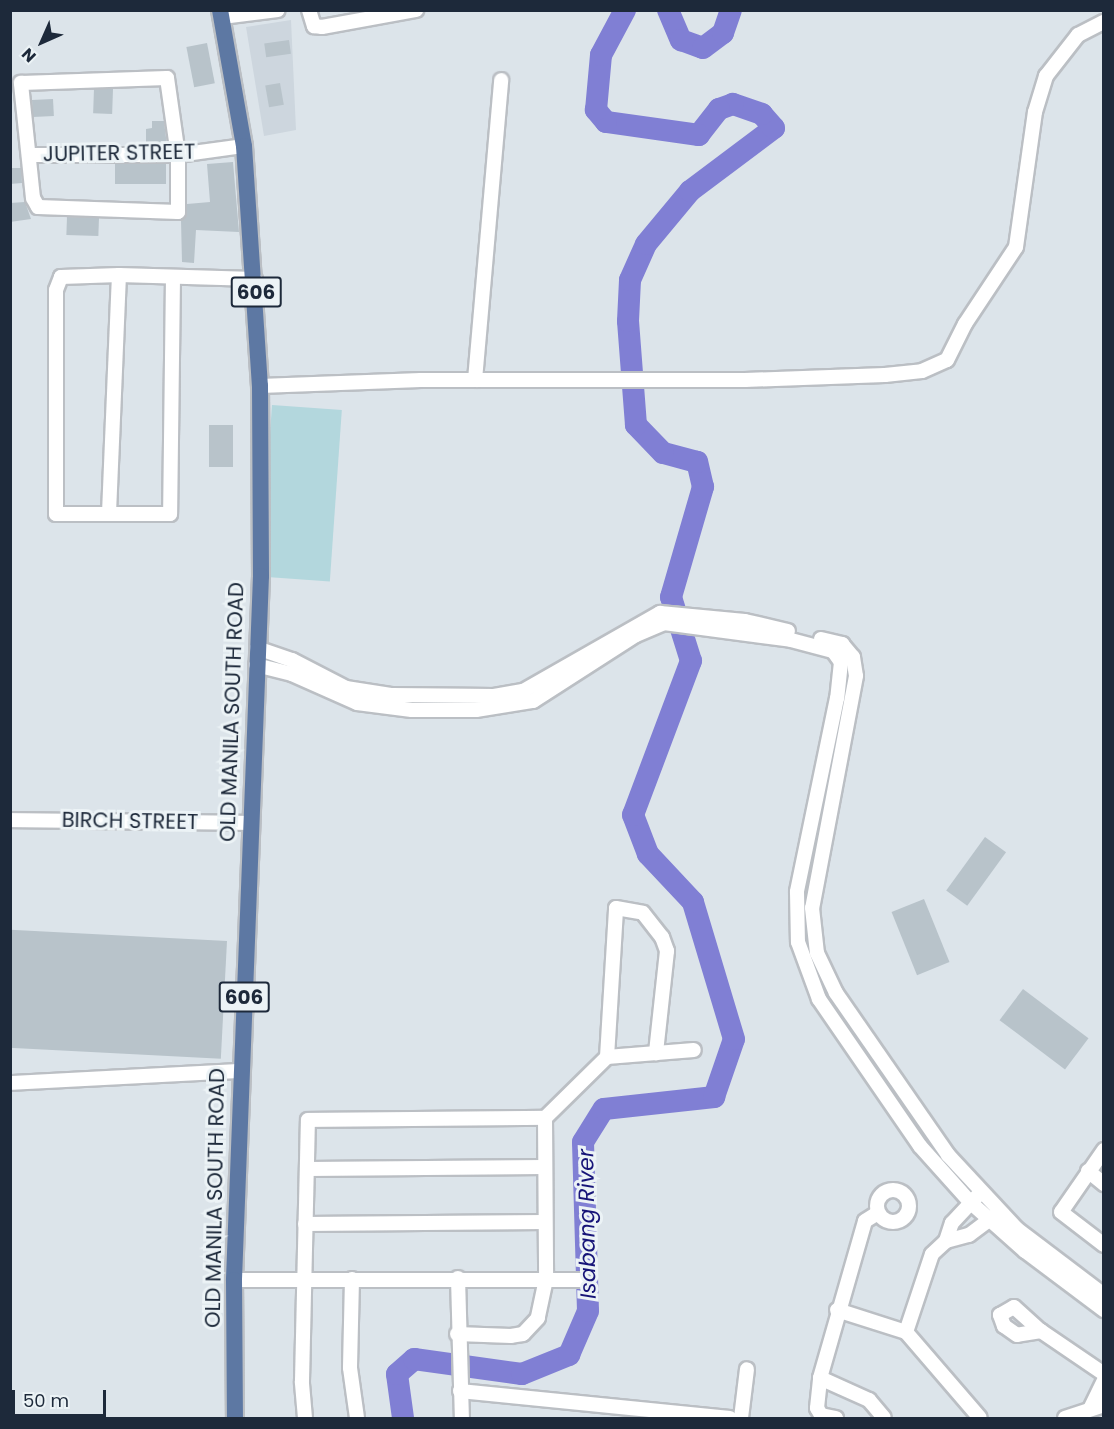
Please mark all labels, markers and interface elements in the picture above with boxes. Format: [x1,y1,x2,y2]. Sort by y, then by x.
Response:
north arrow [12,12,72,72]
text: N [17,43,41,67]
street label: JUPITER STREET [43,139,195,167]
road number: 606 [230,275,282,309]
street label: OLD MANILA SOUTH ROAD [215,582,249,842]
street label: BIRCH STREET [62,807,198,835]
road number: 606 [218,980,270,1014]
street label: OLD MANILA SOUTH ROAD [200,1068,230,1328]
water label: Isabang River [572,1149,602,1299]
scale bar [15,1378,110,1416]
text: 50 m [23,1388,69,1413]

